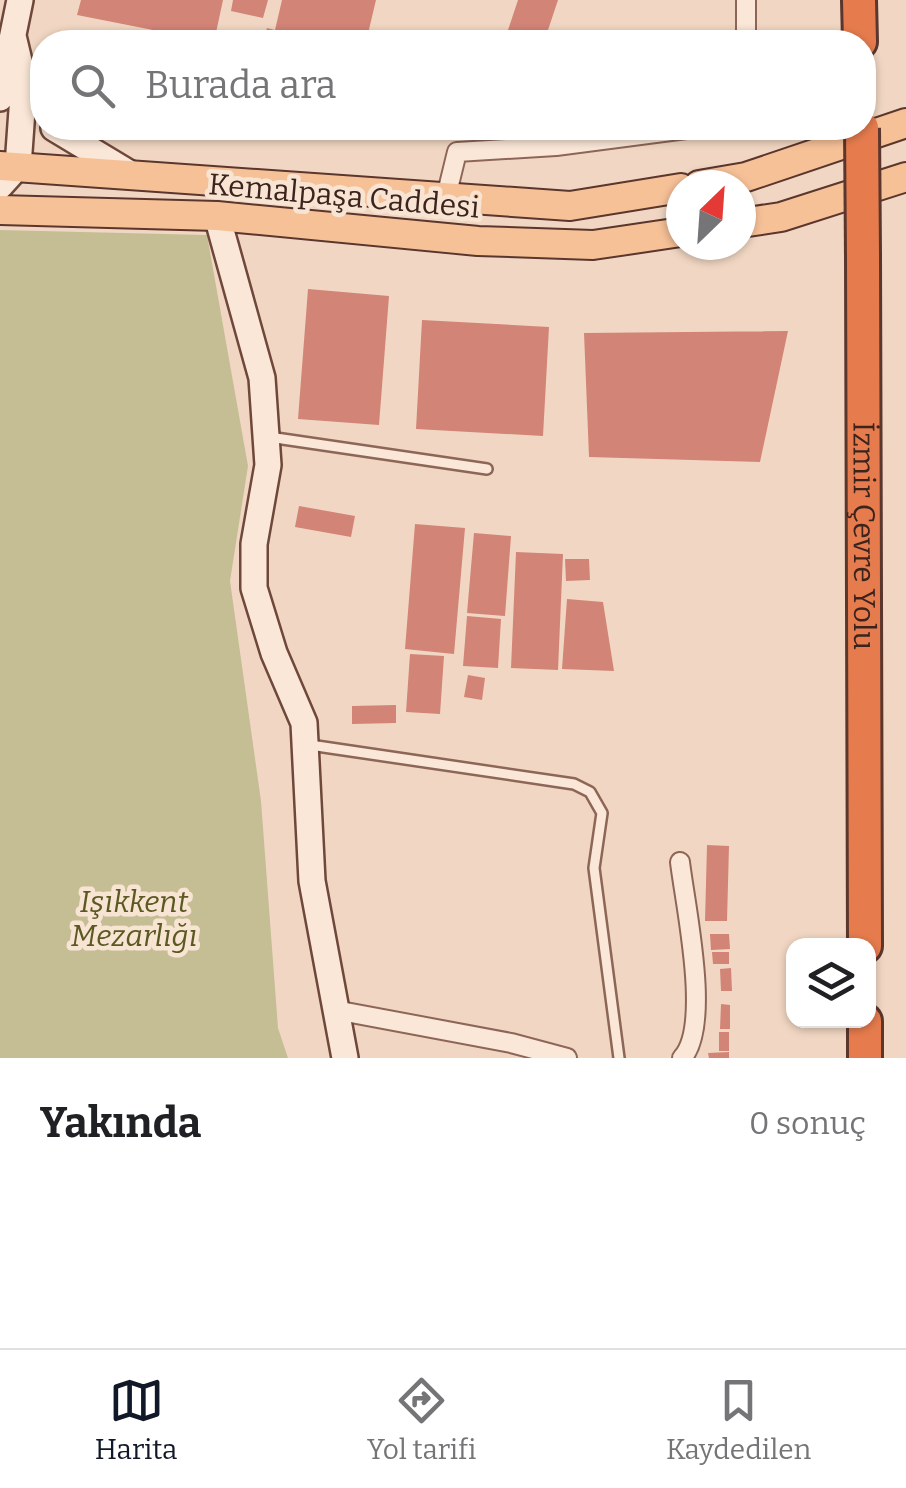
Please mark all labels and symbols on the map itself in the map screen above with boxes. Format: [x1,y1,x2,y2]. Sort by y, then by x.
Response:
street label: Kemalpaşa Caddesi [207,166,481,226]
north arrow [666,170,756,260]
street label: İzmir Çevre Yolu [845,422,882,650]
park label: Işıkkent Mezarlığı [71,884,197,954]

